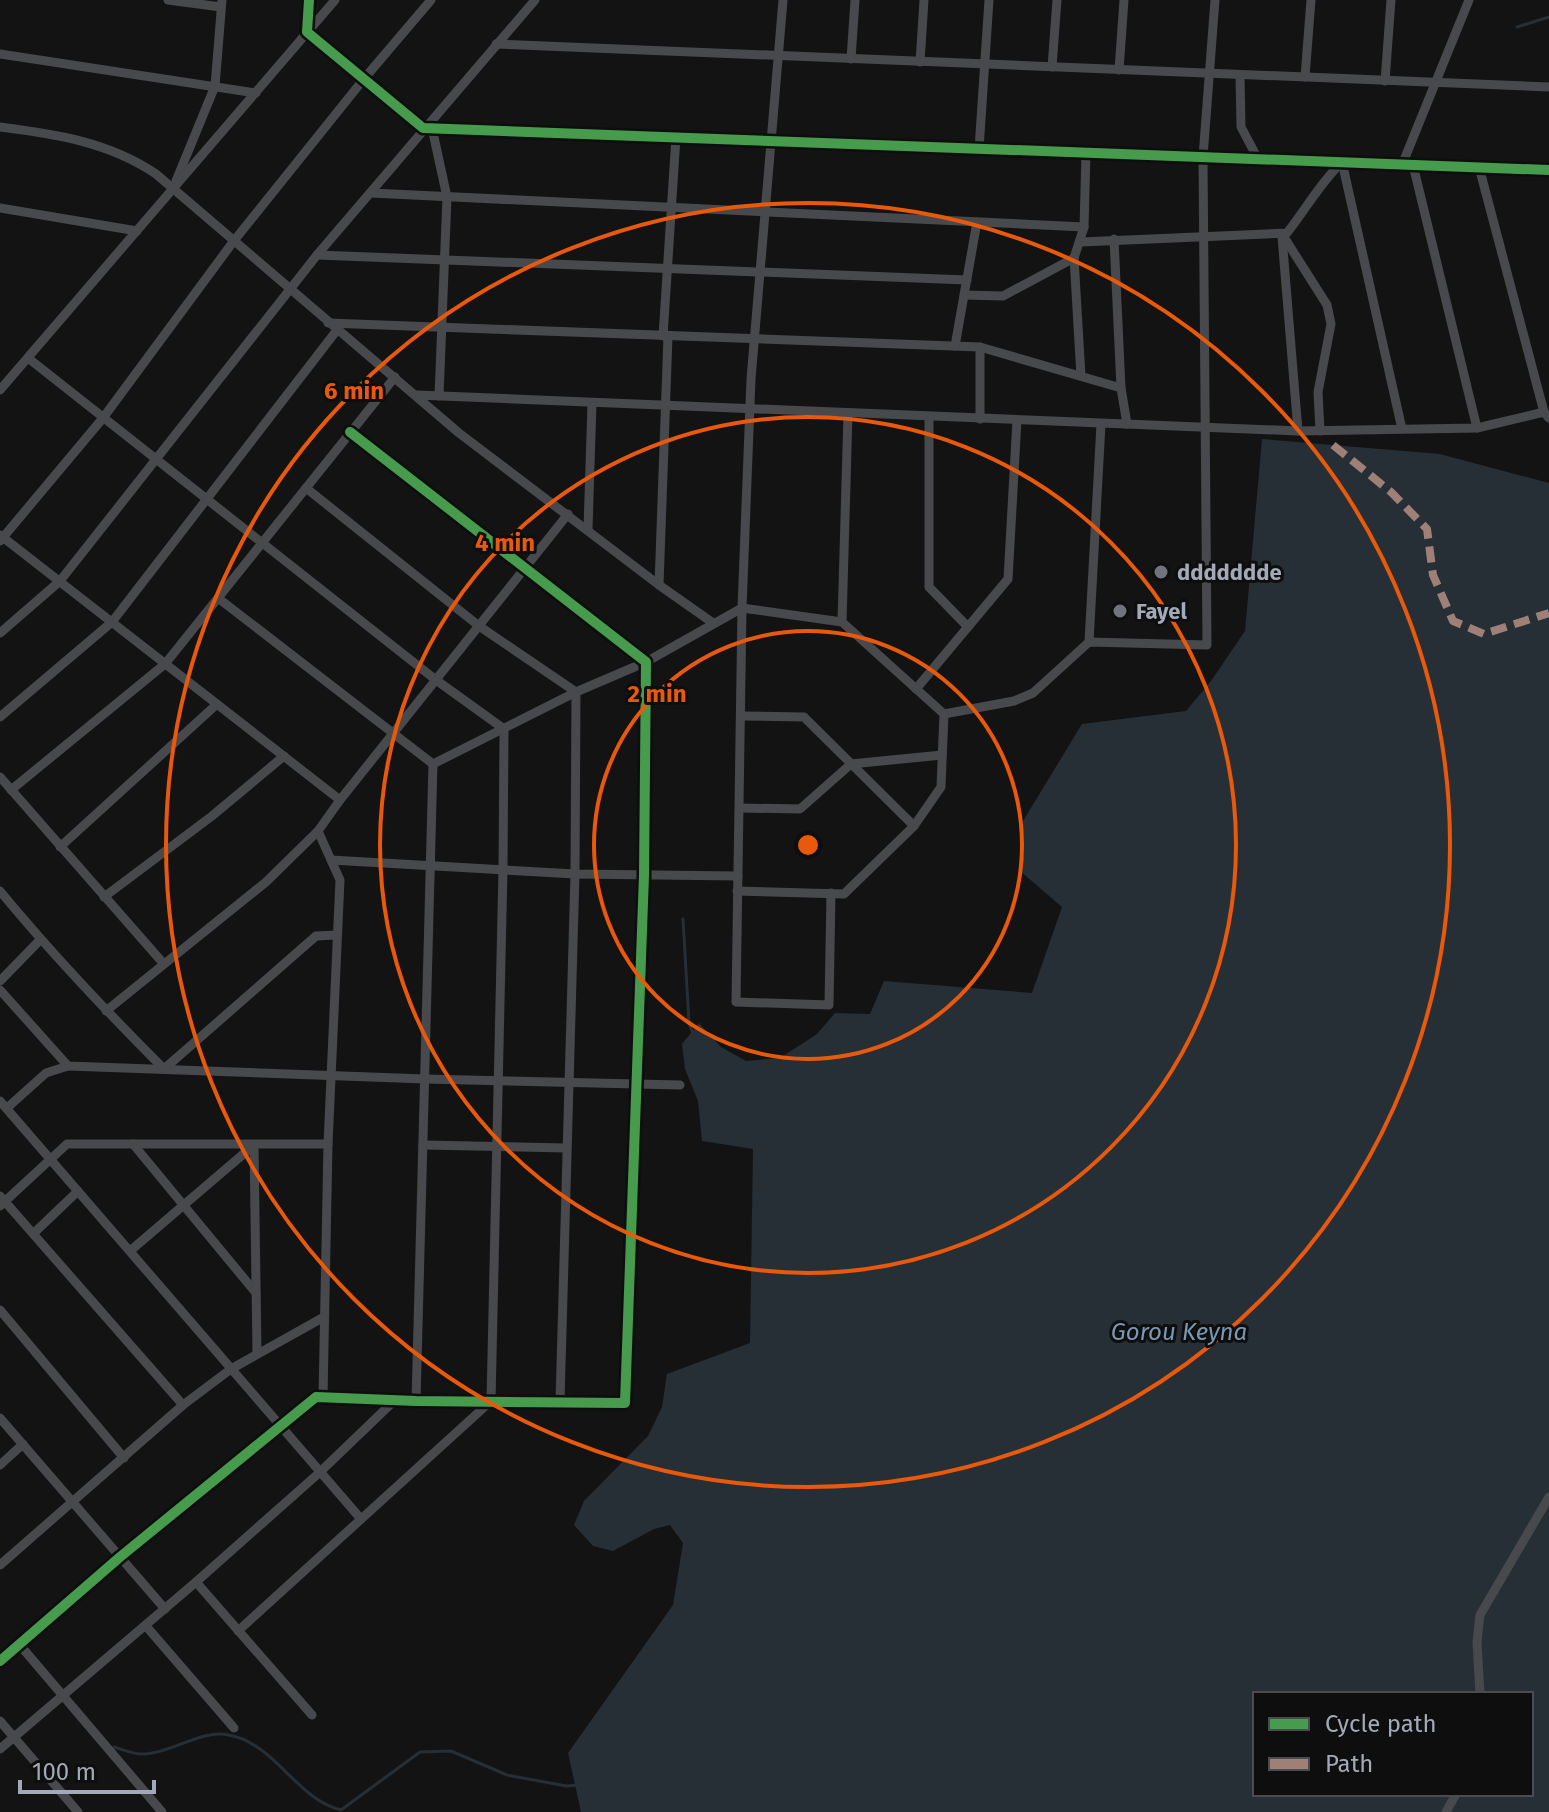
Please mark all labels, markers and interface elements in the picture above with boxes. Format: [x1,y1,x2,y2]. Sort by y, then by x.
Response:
text: 6 min [324,377,384,405]
text: 4 min [475,529,535,557]
place label: ddddddde [1177,559,1282,586]
marker: ddddddde [1152,563,1170,581]
place label: Fayel [1136,598,1187,625]
marker: Fayel [1111,602,1129,620]
text: 2 min [628,680,687,708]
centre of rings [794,831,822,859]
water label: Gorou Keyna [1111,1318,1247,1346]
legend [1253,1692,1533,1796]
text: Cycle path [1325,1710,1437,1738]
scale bar [20,1744,154,1794]
text: Path [1325,1750,1373,1778]
text: 100 m [32,1758,96,1786]

